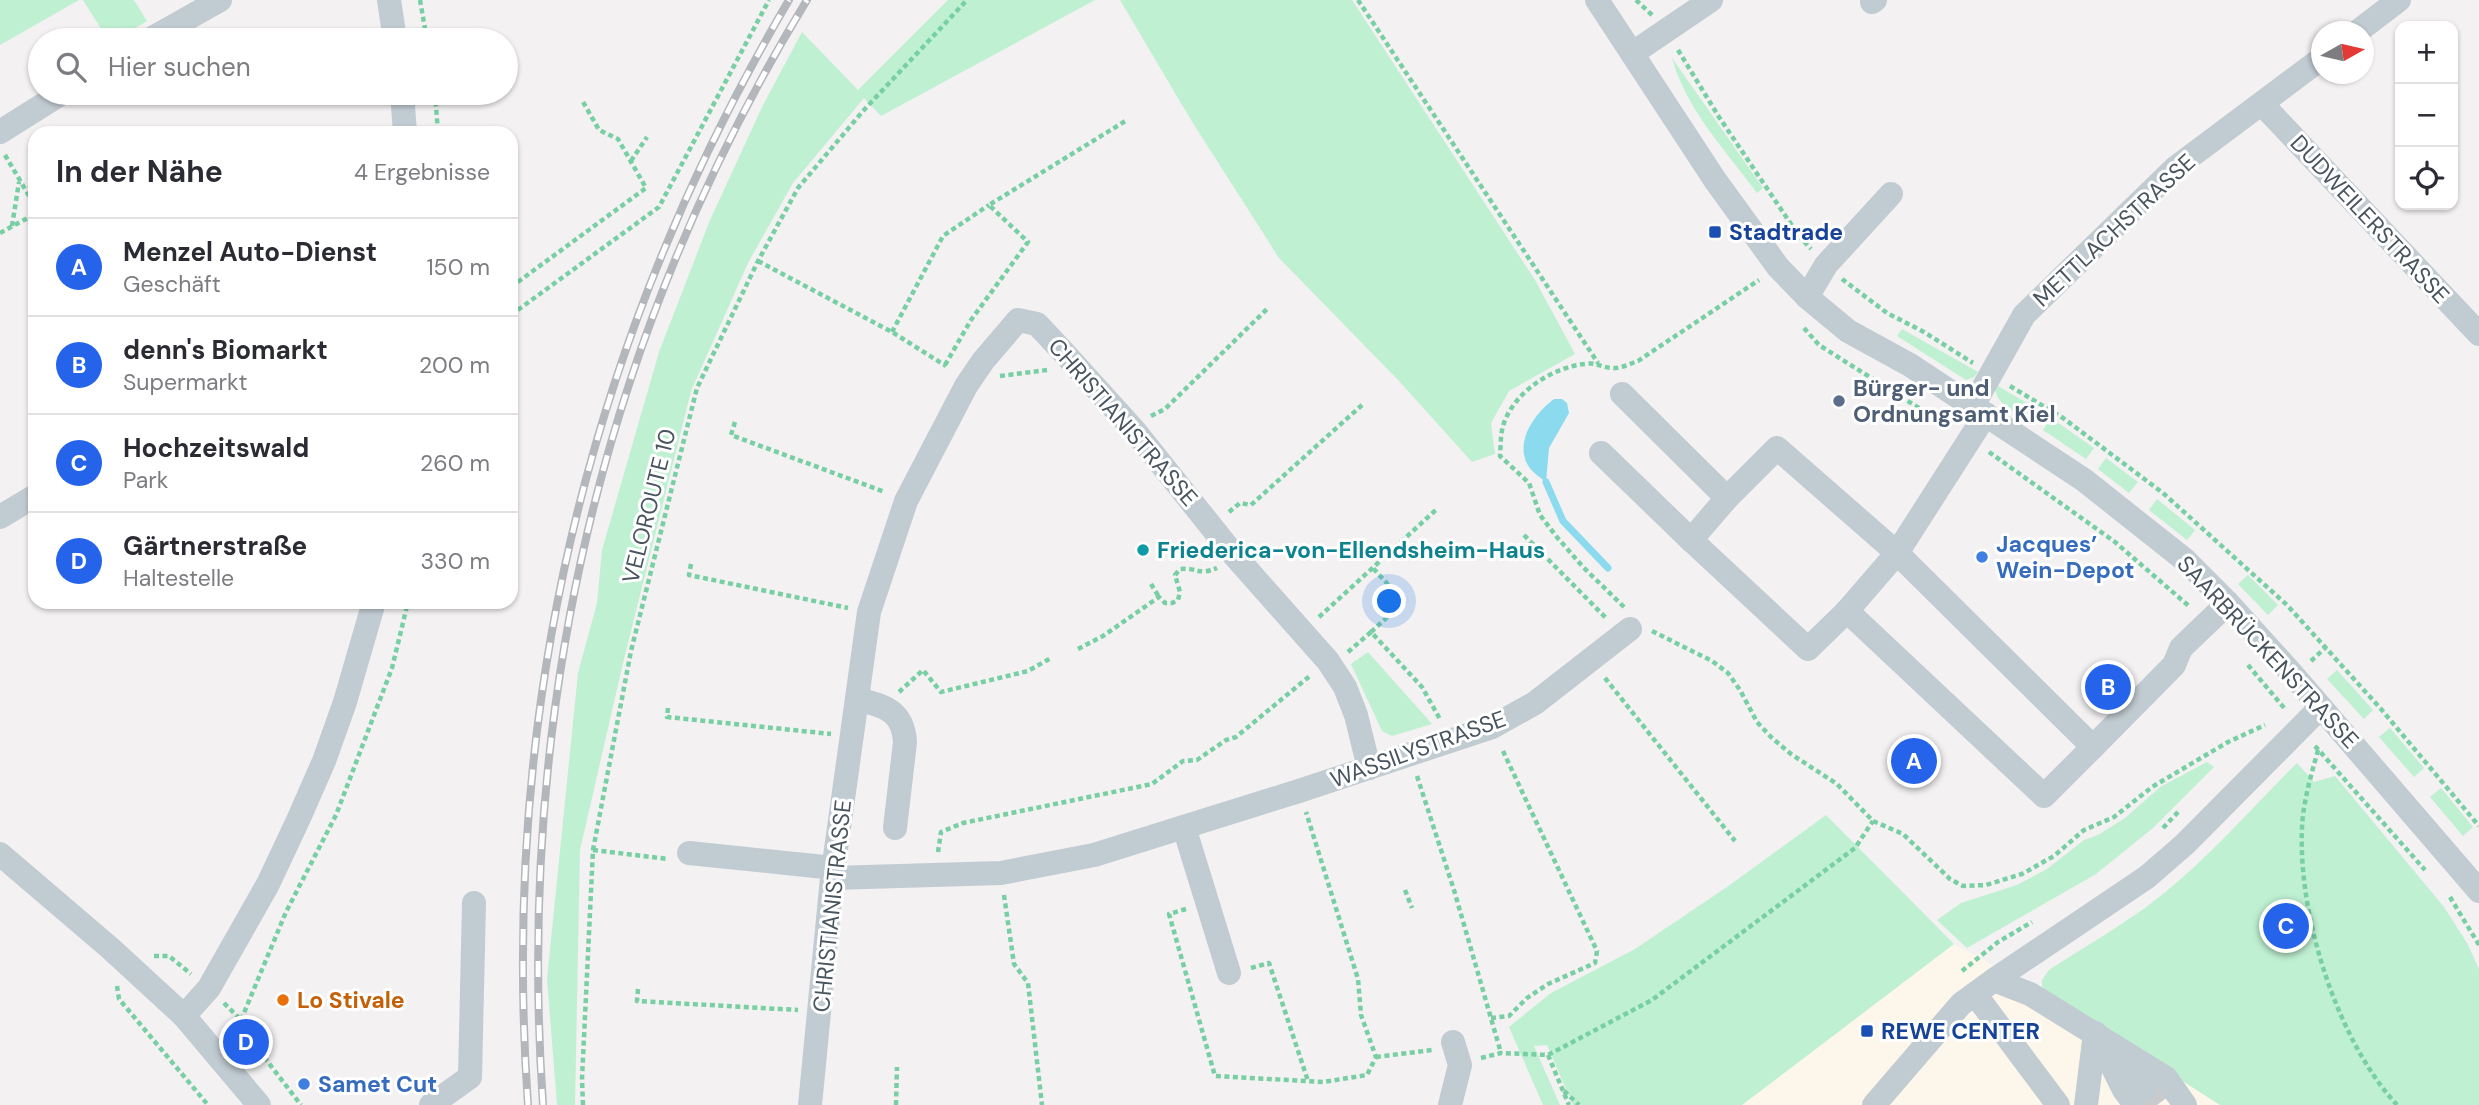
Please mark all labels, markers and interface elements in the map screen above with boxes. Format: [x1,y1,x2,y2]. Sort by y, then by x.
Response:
north arrow [2311,21,2374,84]
map controls [2395,21,2458,210]
button: + [2395,21,2458,84]
search box [28,28,518,105]
icon: search [52,48,90,86]
text: Hier suchen [108,50,251,84]
button: − [2395,84,2458,147]
street label: DUDWEILERSTRASSE [2284,128,2456,310]
street label: METTLACHSTRASSE [2027,147,2201,313]
button: locate [2395,147,2458,210]
text: In der Nähe [56,152,223,191]
text: 4 Ergebnisse [354,157,490,187]
place label: Stadtrade [1729,217,1843,247]
marker: Stadtrade [1707,224,1723,240]
text: Menzel Auto-Dienst [123,235,377,269]
text: A [71,252,87,282]
text: 150 m [426,252,490,282]
text: Geschäft [123,269,221,299]
street label: CHRISTIANISTRASSE [1042,332,1204,512]
text: denn's Biomarkt [123,333,328,367]
text: B [72,350,86,380]
text: 200 m [419,350,490,380]
text: Supermarkt [123,367,248,397]
place label: Bürger- und Ordnungsamt Kiel [1853,373,2056,429]
marker: Bürger- und Ordnungsamt Kiel [1831,393,1847,409]
street label: VELOROUTE 10 [615,426,683,586]
text: Hochzeitswald [123,431,309,465]
text: C [71,448,87,478]
text: 260 m [420,448,490,478]
text: Park [123,465,168,495]
text: Gärtnerstraße [123,529,307,563]
place label: Jacques’ Wein-Depot [1996,529,2134,585]
place label: Friederica-von-Ellendsheim-Haus [1157,535,1545,565]
marker: Friederica-von-Ellendsheim-Haus [1135,542,1151,558]
text: D [71,546,87,576]
text: 330 m [420,546,490,576]
marker: Jacques’ Wein-Depot [1974,549,1990,565]
street label: SAARBRÜCKENSTRASSE [2171,549,2365,755]
text: Haltestelle [123,563,234,593]
your location [1372,584,1406,618]
pin: B [2085,661,2131,713]
street label: WASSILYSTRASSE [1326,703,1510,795]
pin: A [1891,735,1937,787]
street label: CHRISTIANISTRASSE [806,798,858,1014]
pin: C [2263,900,2309,952]
place label: Lo Stivale [297,985,405,1015]
marker: Lo Stivale [275,992,291,1008]
pin: D [223,1016,269,1068]
place label: REWE CENTER [1881,1016,2040,1046]
marker: REWE CENTER [1859,1023,1875,1039]
place label: Samet Cut [318,1069,437,1099]
marker: Samet Cut [296,1076,312,1092]

